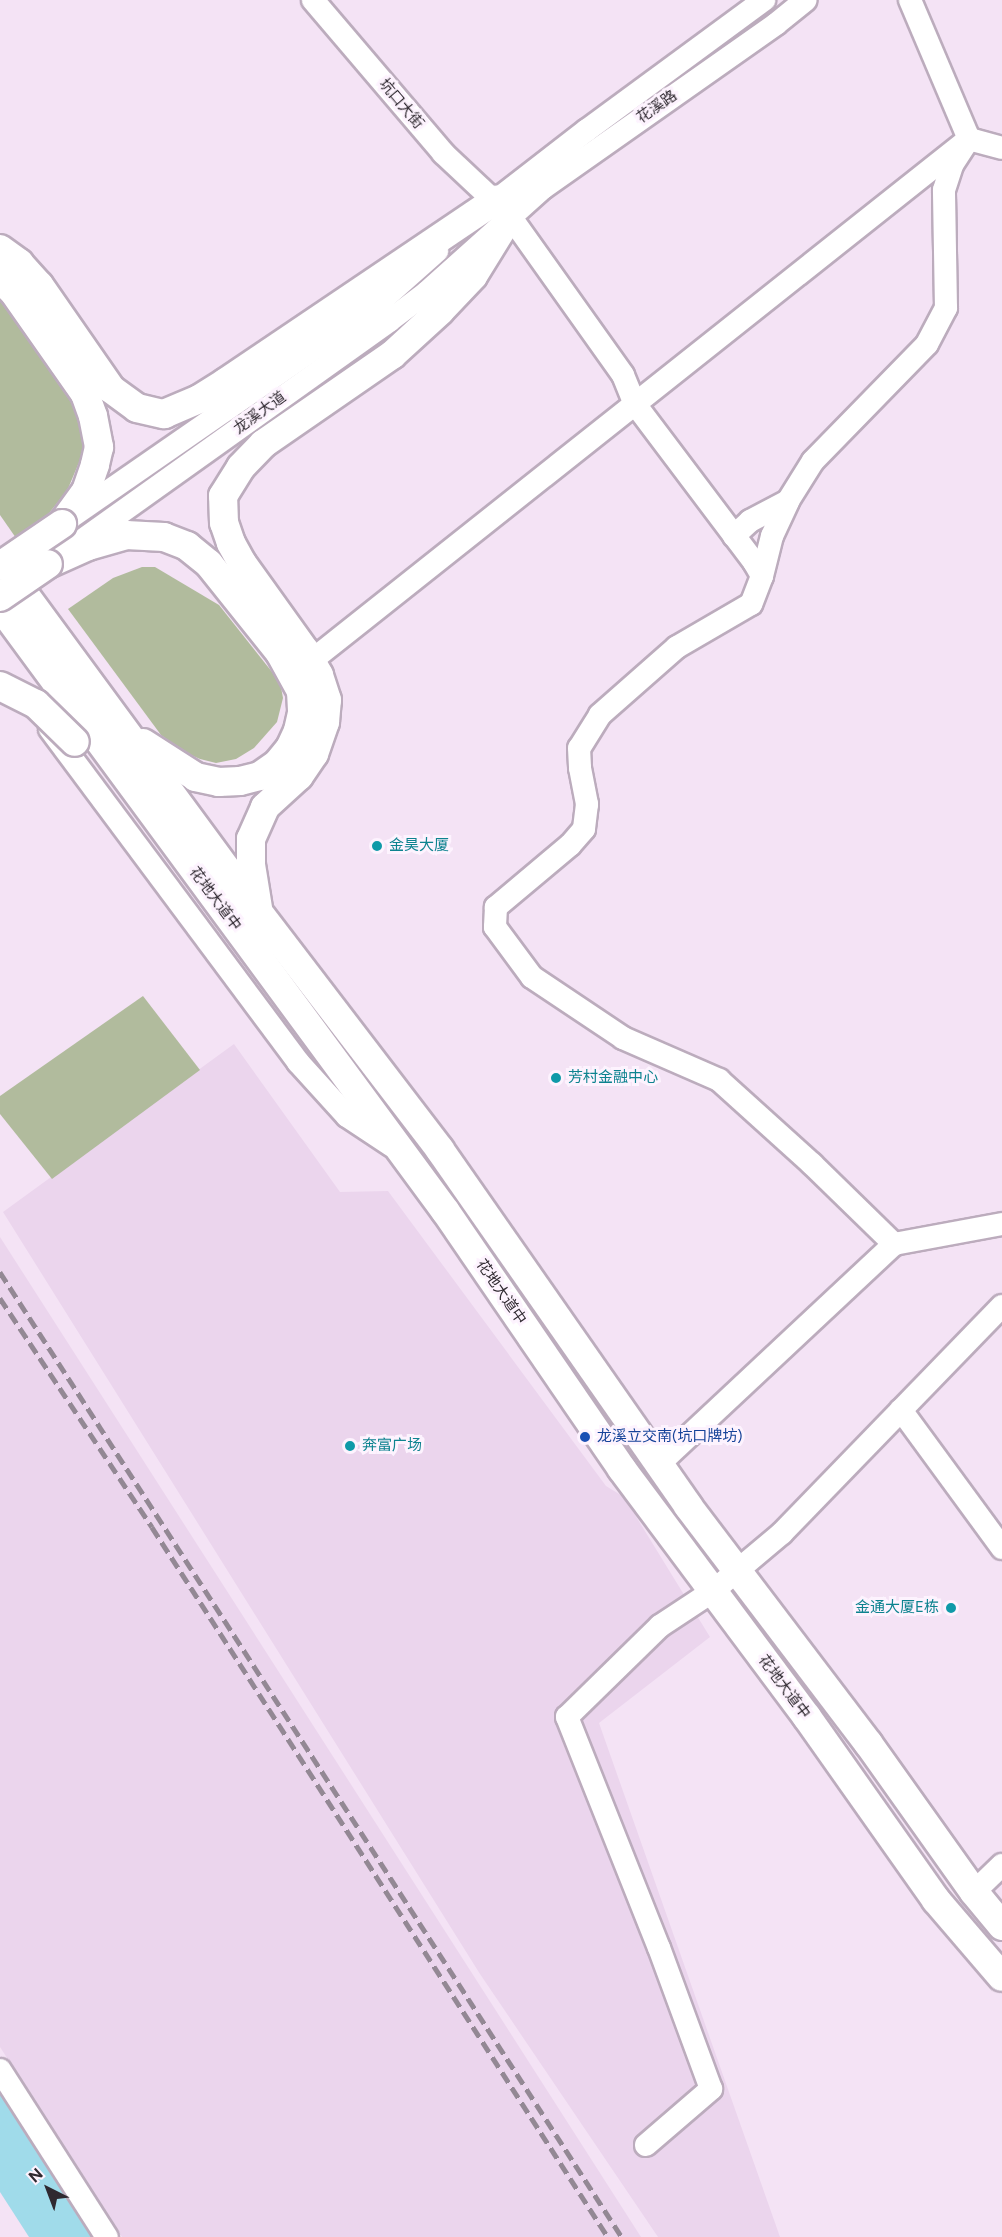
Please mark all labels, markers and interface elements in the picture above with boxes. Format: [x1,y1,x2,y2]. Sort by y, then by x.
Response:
street label: 坑口大街 [375,75,427,133]
street label: 花溪路 [633,87,681,127]
street label: 龙溪大道 [230,388,290,438]
place label: 金昊大厦 [389,837,449,855]
marker: 金昊大厦 [370,839,384,853]
street label: 花地大道中 [185,864,245,934]
place label: 芳村金融中心 [568,1069,658,1087]
marker: 芳村金融中心 [549,1071,563,1085]
street label: 花地大道中 [472,1256,530,1328]
place label: 龙溪立交南(坑口牌坊) [597,1428,743,1446]
marker: 龙溪立交南(坑口牌坊) [578,1430,592,1444]
place label: 奔富广场 [362,1437,422,1455]
marker: 奔富广场 [343,1439,357,1453]
place label: 金通大厦E栋 [855,1599,939,1617]
marker: 金通大厦E栋 [944,1601,958,1615]
street label: 花地大道中 [754,1652,814,1722]
north arrow [18,2159,78,2219]
text: N [25,2164,47,2186]

